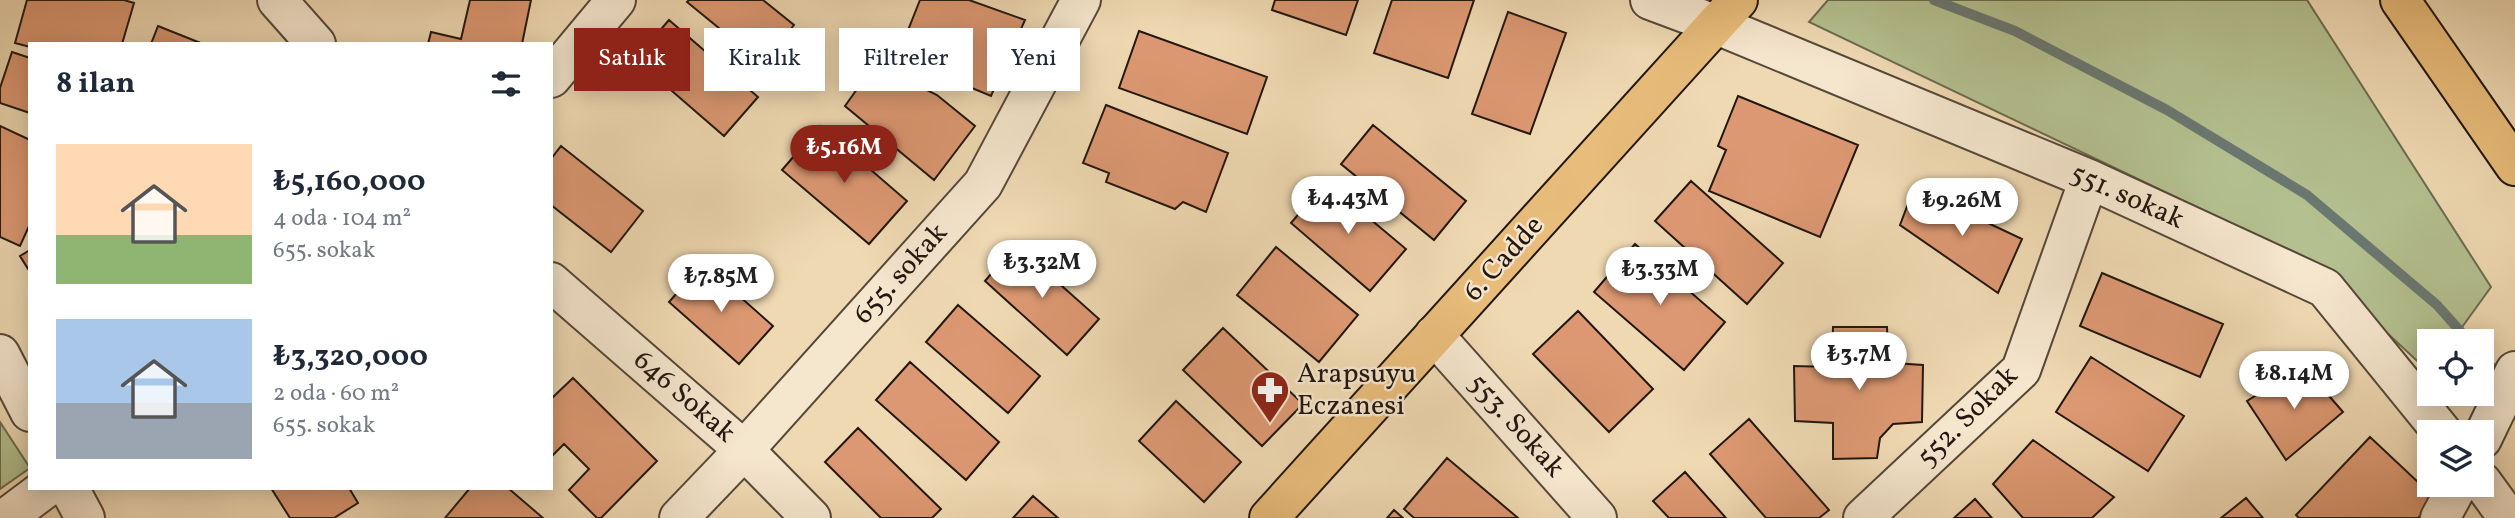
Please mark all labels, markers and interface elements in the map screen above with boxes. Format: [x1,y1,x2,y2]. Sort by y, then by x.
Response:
chip: Satılık [574,28,690,91]
chip: Kiralık [704,28,825,91]
chip: Filtreler [839,28,973,91]
chip: Yeni [987,28,1080,91]
text: 8 ilan [56,63,135,105]
icon: filters [487,65,525,103]
pin: ₺5.16M [787,125,901,185]
text: ₺5.16M [806,132,882,164]
street label: 551. sokak [2064,155,2190,239]
text: ₺5,160,000 [273,161,426,203]
icon: home [112,172,196,256]
pin: ₺4.43M [1291,176,1405,236]
pin: ₺9.26M [1905,178,2019,238]
text: ₺4.43M [1307,183,1389,215]
text: ₺9.26M [1922,185,2002,217]
text: 4 oda · 104 m² [273,203,411,235]
street label: 6. Cadde [1455,208,1553,310]
street label: 655. sokak [845,215,957,333]
text: 655. sokak [273,235,375,267]
pin: ₺3.32M [985,240,1099,300]
text: ₺3.32M [1003,247,1081,279]
pin: ₺3.33M [1603,247,1717,307]
pin: ₺7.85M [664,254,778,314]
text: ₺3.33M [1621,254,1699,286]
text: ₺7.85M [684,261,758,293]
map controls [2417,329,2494,497]
button: locate [2417,329,2494,406]
pin: ₺3.7M [1810,332,1908,392]
text: ₺3,320,000 [273,336,428,378]
text: ₺3.7M [1827,339,1891,371]
street label: 646 Sokak [624,342,744,452]
icon: home [112,347,196,431]
pin: ₺8.14M [2237,352,2351,411]
place label: Arapsuyu Eczanesi [1297,355,1416,426]
street label: 552. Sokak [1909,358,2027,476]
text: ₺8.14M [2255,358,2333,390]
street label: 553. Sokak [1459,365,1573,487]
pharmacy icon: Arapsuyu Eczanesi [1249,369,1291,424]
text: 2 oda · 60 m² [273,378,399,410]
text: 655. sokak [273,410,375,442]
button: layers [2417,420,2494,497]

